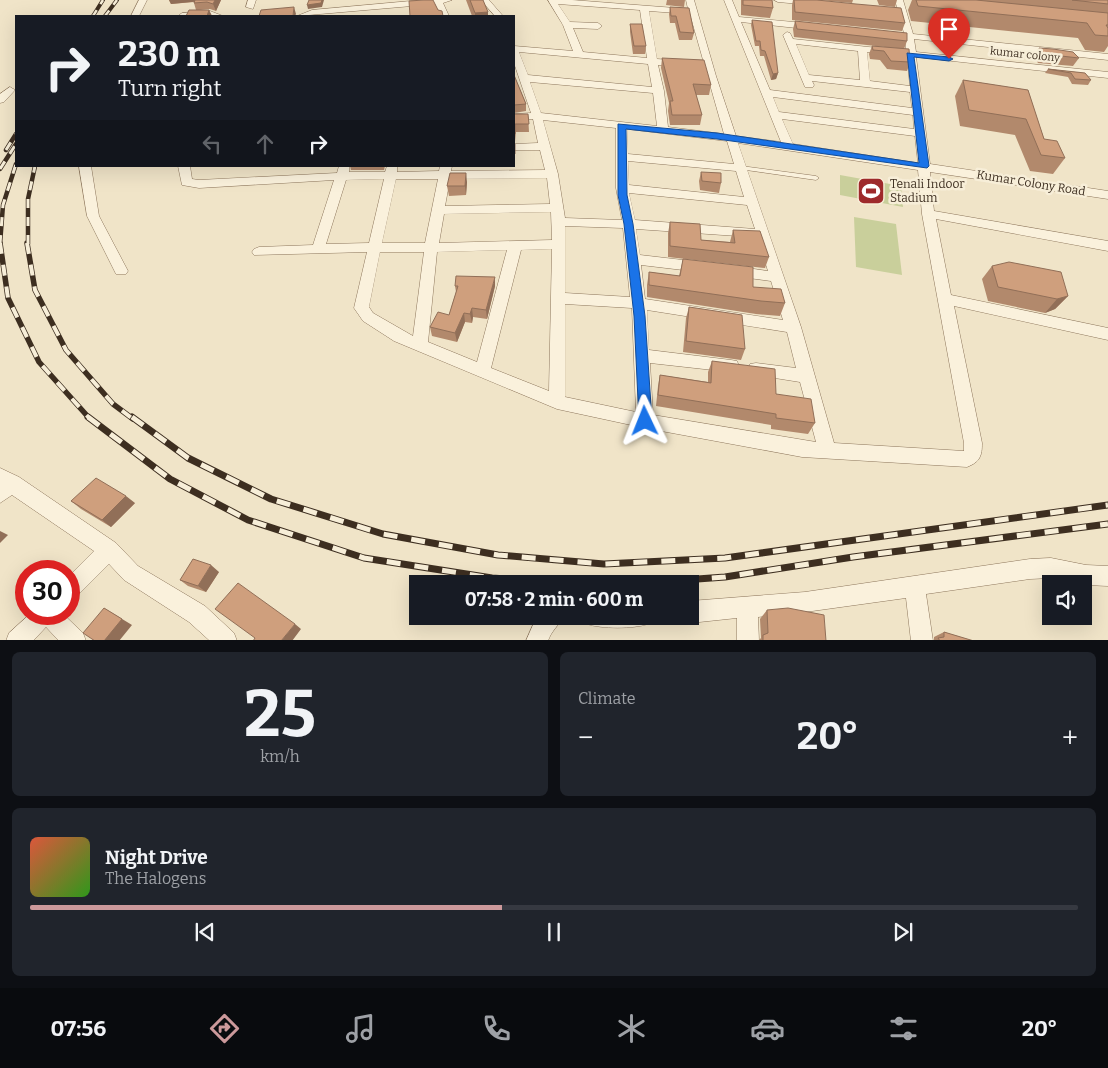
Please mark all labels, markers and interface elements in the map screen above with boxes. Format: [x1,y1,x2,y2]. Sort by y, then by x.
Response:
pin [928,8,970,59]
icon: arrive [935,15,963,43]
text: 230 m [118,33,220,75]
icon: right [35,35,100,100]
street label: kumar colony [989,44,1061,65]
text: Turn right [118,75,221,102]
icon: left [198,130,226,158]
icon: ahead [251,130,279,158]
icon: right [304,130,332,158]
street label: Kumar Colony Road [976,167,1086,199]
sports icon: Tenali Indoor Stadium [856,176,886,206]
place label: Tenali Indoor Stadium [890,177,965,205]
position arrow [618,394,670,446]
speed limit sign: 30 [15,560,80,625]
map controls [1042,575,1092,625]
button: sound [1042,575,1092,625]
text: 07:58 · 2 min · 600 m [465,588,643,611]
text: 25 [244,675,316,753]
text: Climate [578,689,636,708]
text: 20° [797,713,859,759]
text: − [578,721,593,754]
text: + [1062,721,1078,754]
text: km/h [260,747,300,766]
text: Night Drive [105,846,208,869]
text: The Halogens [105,869,206,888]
icon: previous [191,918,219,946]
icon: pause [540,918,568,946]
icon: next [889,918,917,946]
icon: directions [207,1011,242,1046]
icon: music [343,1011,378,1046]
icon: phone [479,1011,514,1046]
icon: climate [614,1011,649,1046]
icon: car [750,1011,785,1046]
icon: filters [886,1011,921,1046]
text: 07:56 [50,1015,106,1042]
text: 20° [1022,1015,1058,1042]

